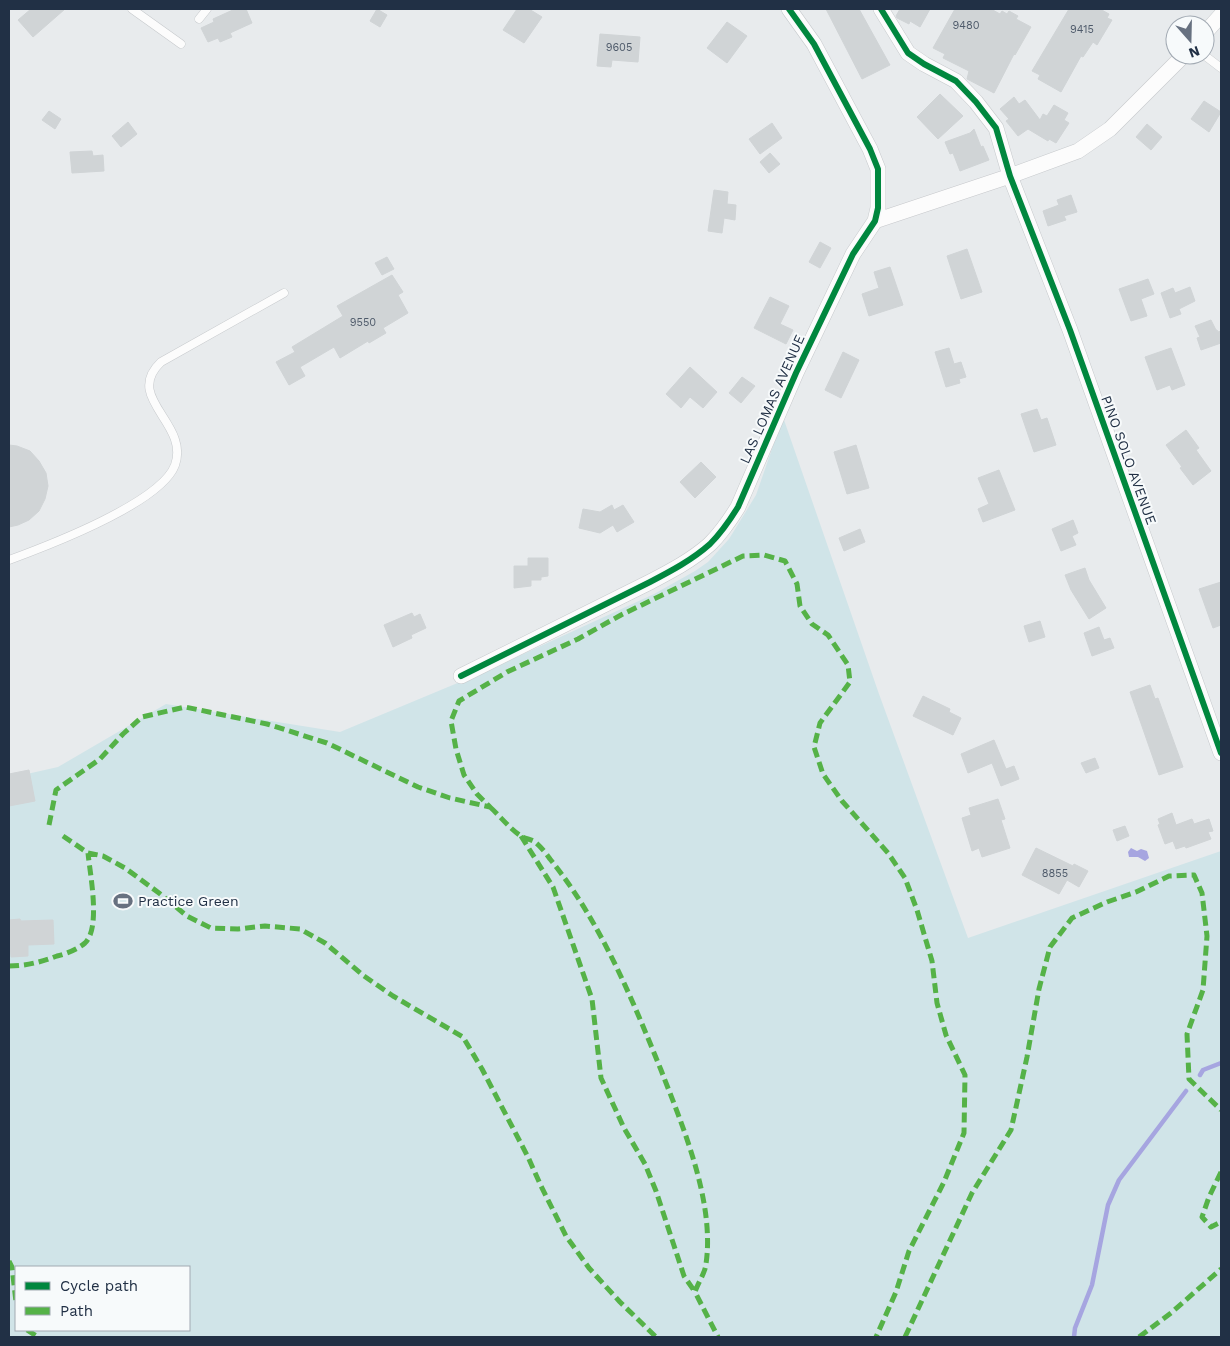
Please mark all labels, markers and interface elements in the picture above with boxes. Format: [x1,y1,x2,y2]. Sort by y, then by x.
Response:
north arrow [1165,15,1215,65]
house number: 9480 [952,19,980,32]
house number: 9415 [1070,23,1094,36]
house number: 9605 [606,41,632,54]
text: N [1187,43,1202,62]
house number: 9550 [350,316,376,329]
street label: LAS LOMAS AVENUE [736,332,808,466]
street label: PINO SOLO AVENUE [1098,393,1160,527]
house number: 8855 [1042,867,1068,880]
sports icon: Practice Green [112,890,134,912]
place label: Practice Green [138,893,239,909]
legend [15,1266,190,1331]
text: Cycle path [60,1277,138,1295]
text: Path [60,1302,93,1320]

